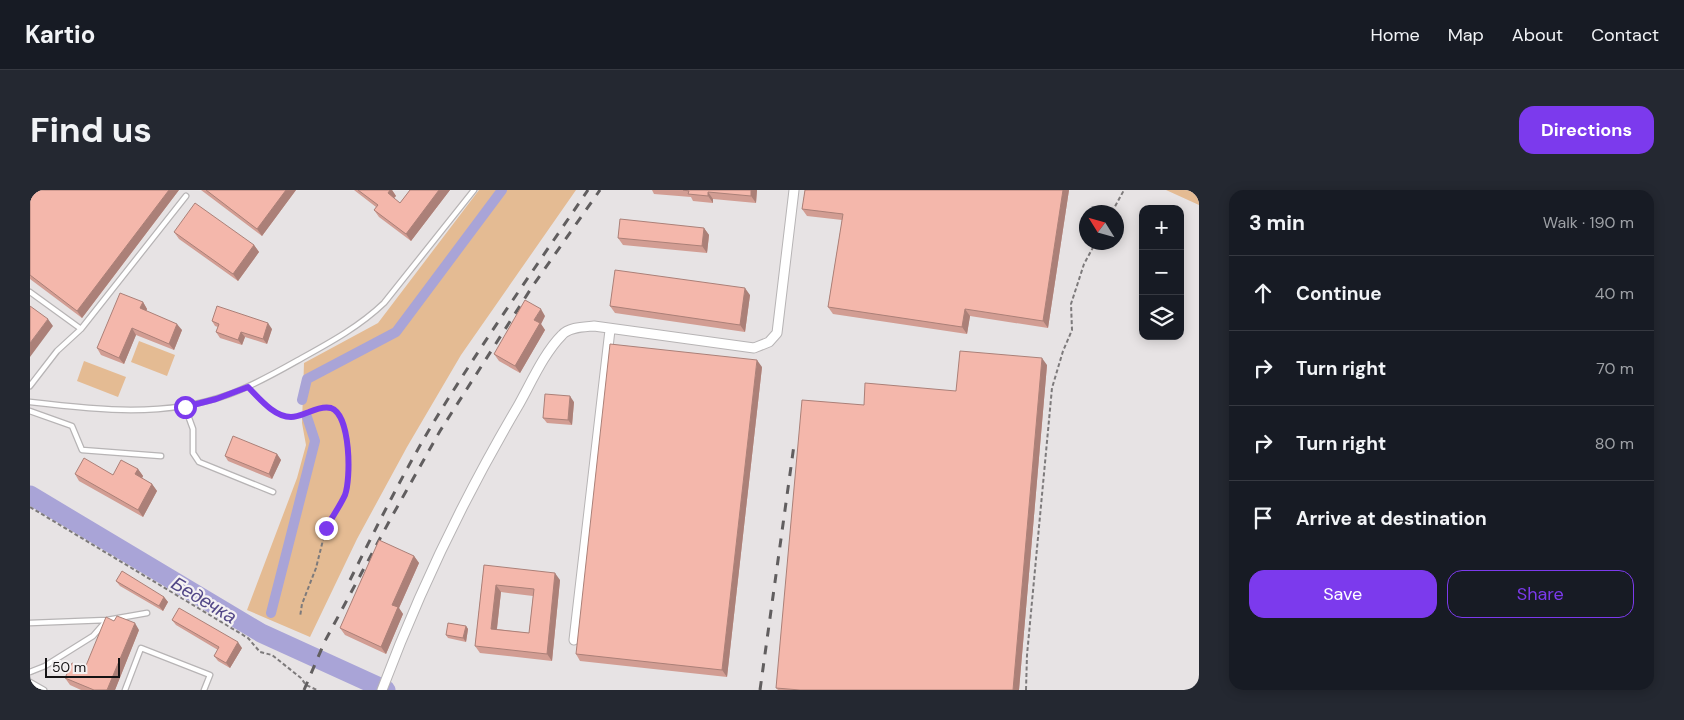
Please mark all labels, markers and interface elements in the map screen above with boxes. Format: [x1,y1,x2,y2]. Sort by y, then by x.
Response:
text: Kartio [25,19,95,50]
text: Home [1370,23,1420,47]
text: Map [1448,23,1484,47]
text: About [1512,23,1563,47]
text: Contact [1591,23,1659,47]
button: Directions [1519,106,1654,154]
text: Find us [30,107,152,153]
north arrow [1079,205,1124,250]
map controls [1139,205,1184,340]
button: + [1139,205,1184,250]
text: 3 min [1249,209,1305,237]
text: Walk · 190 m [1543,212,1634,233]
button: − [1139,250,1184,295]
icon: ahead [1249,279,1277,307]
text: Continue [1296,281,1382,306]
text: 40 m [1595,283,1634,304]
button: layers [1139,295,1184,340]
icon: right [1249,354,1277,382]
text: Turn right [1296,356,1386,381]
text: 70 m [1596,358,1634,379]
route start [174,396,197,419]
icon: right [1249,429,1277,457]
text: Turn right [1296,431,1386,456]
text: 80 m [1595,433,1634,454]
icon: arrive [1249,504,1277,532]
text: Arrive at destination [1296,506,1487,531]
route end [315,517,338,540]
button: Save [1249,570,1437,618]
button: Share [1447,570,1634,618]
water label: Бедечка [167,571,241,629]
scale bar [45,655,120,678]
text: 50 m [52,658,86,676]

